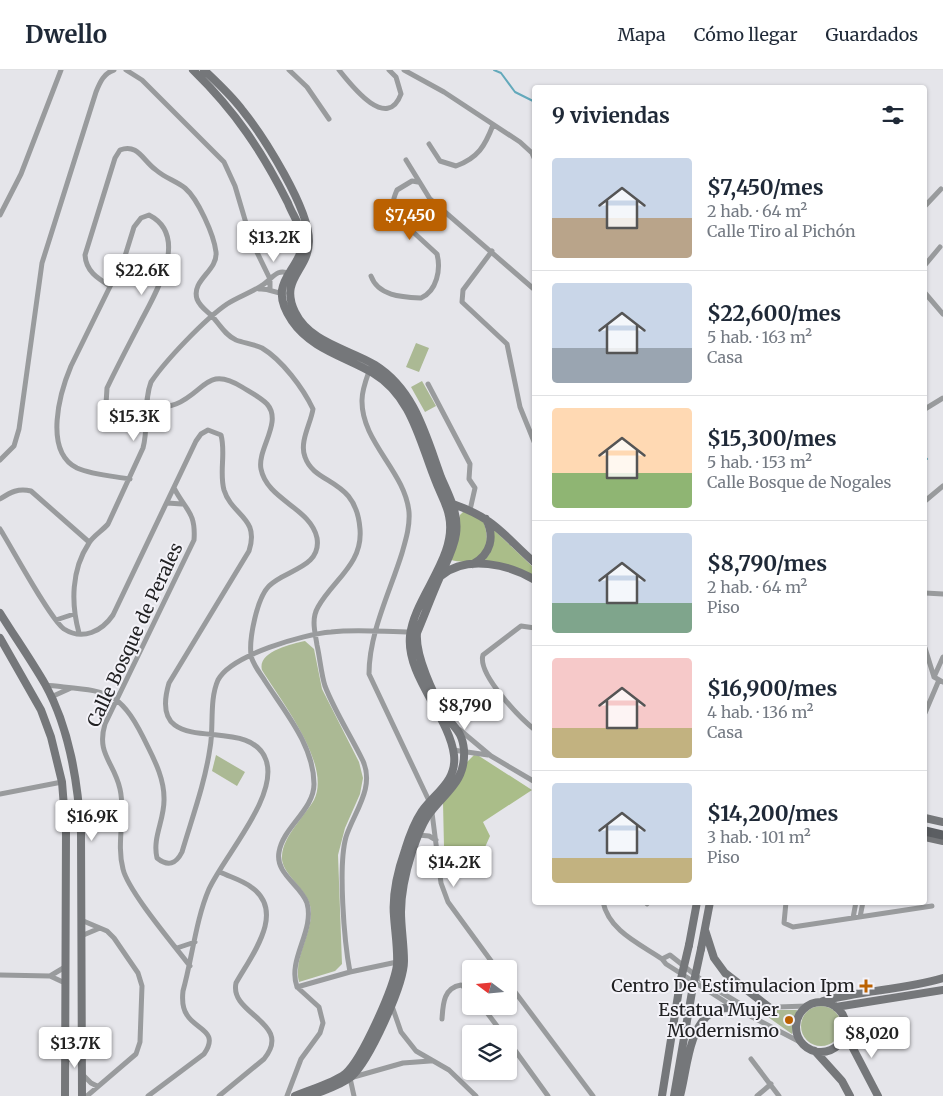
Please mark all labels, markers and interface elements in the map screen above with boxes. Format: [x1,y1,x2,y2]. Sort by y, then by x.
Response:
text: Dwello [25,19,107,50]
text: Mapa [617,23,666,46]
text: Cómo llegar [694,23,797,46]
text: Guardados [825,23,918,46]
icon: filters [879,101,907,129]
text: 9 viviendas [552,102,670,129]
text: $7,450/mes [707,174,824,201]
icon: home [592,178,652,238]
pin: $7,450 [369,198,451,241]
text: 2 hab. · 64 m² [707,201,807,221]
text: $7,450 [385,205,435,225]
pin: $13.2K [233,220,315,263]
text: Calle Tiro al Pichón [707,221,856,241]
text: $13.2K [248,227,300,247]
pin: $22.6K [101,254,183,296]
text: $22.6K [115,260,169,280]
text: $22,600/mes [707,300,841,327]
icon: home [592,303,652,363]
text: 5 hab. · 163 m² [707,327,812,347]
text: Casa [707,347,743,367]
pin: $15.3K [93,400,175,442]
text: $15.3K [109,406,160,426]
text: $15,300/mes [707,425,837,452]
icon: home [592,428,652,488]
text: 5 hab. · 153 m² [707,452,812,472]
text: Calle Bosque de Nogales [707,472,891,492]
street label: Calle Bosque de Perales [82,539,187,731]
text: $8,790/mes [707,550,827,577]
icon: home [592,553,652,613]
text: 2 hab. · 64 m² [707,577,807,597]
text: Piso [707,597,740,617]
text: $16,900/mes [707,675,837,702]
icon: home [592,678,652,738]
pin: $8,790 [424,688,506,731]
text: $8,790 [438,695,492,715]
text: 4 hab. · 136 m² [707,702,813,722]
text: Casa [707,722,743,742]
pin: $16.9K [51,800,133,842]
text: $14,200/mes [707,800,838,827]
icon: home [592,803,652,863]
text: $16.9K [66,806,118,826]
text: 3 hab. · 101 m² [707,827,811,847]
pin: $14.2K [413,846,495,888]
text: Piso [707,847,740,867]
text: $14.2K [428,852,480,872]
north arrow [462,960,518,1015]
map controls [462,960,517,1080]
place label: Centro De Estimulacion Ipm [611,974,855,997]
marker: Centro De Estimulacion Ipm [859,979,873,993]
place label: Estatua Mujer Modernismo [658,998,779,1042]
marker: Estatua Mujer Modernismo [783,1014,795,1026]
pin: $8,020 [831,1016,913,1059]
text: $8,020 [845,1023,899,1043]
button: layers [462,1025,517,1080]
pin: $13.7K [34,1026,116,1069]
text: $13.7K [50,1033,100,1053]

